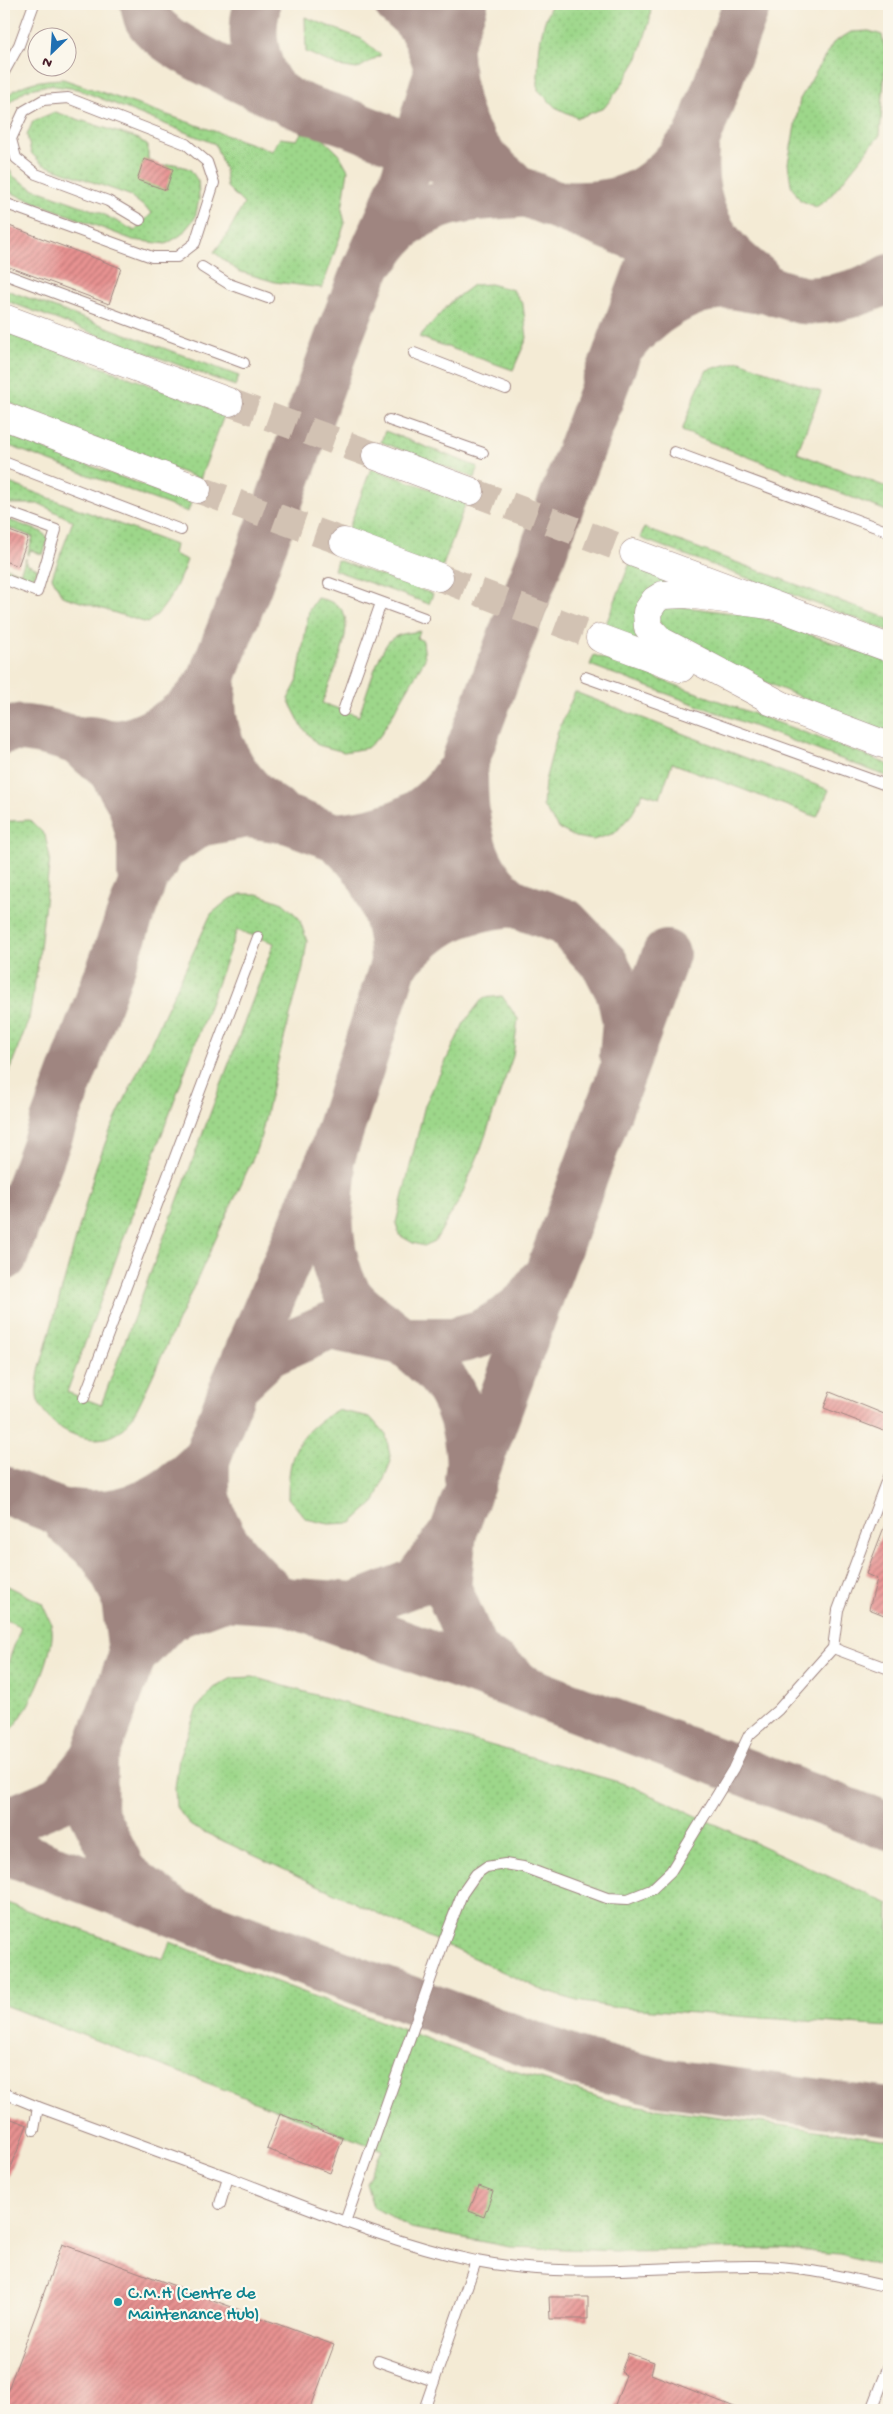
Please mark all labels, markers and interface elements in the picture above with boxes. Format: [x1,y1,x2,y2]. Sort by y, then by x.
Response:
north arrow [28,28,78,78]
text: N [40,52,55,71]
place label: C.M.H (Centre de Maintenance Hub) [128,2284,260,2326]
marker: C.M.H (Centre de Maintenance Hub) [112,2296,124,2308]

